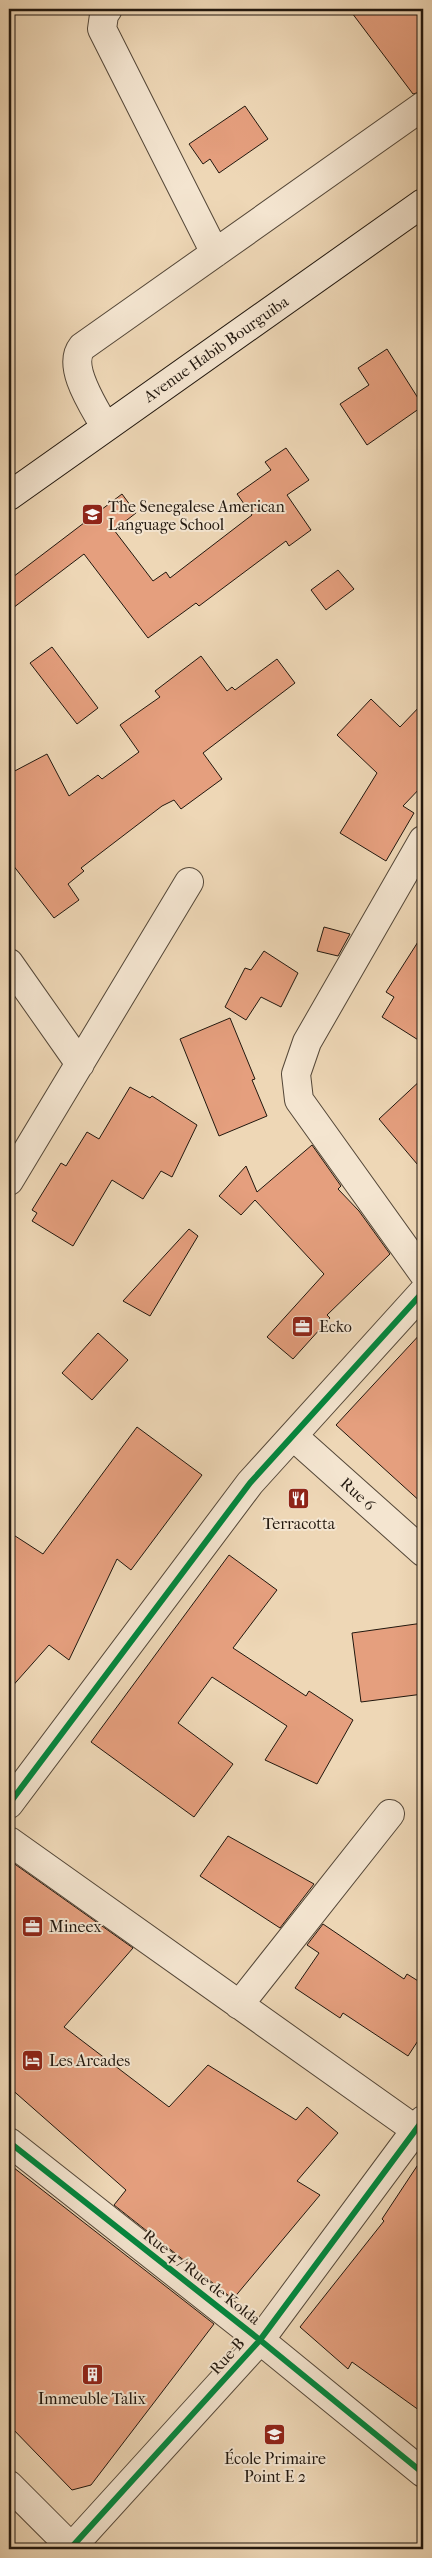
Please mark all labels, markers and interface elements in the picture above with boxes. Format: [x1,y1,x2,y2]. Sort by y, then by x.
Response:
street label: Avenue Habib Bourguiba [139,291,292,407]
place label: The Senegalese American Language School [108,497,285,534]
school or university icon: The Senegalese American Language School [80,503,104,527]
office icon: Ecko [291,1314,315,1338]
place label: Ecko [319,1317,352,1336]
street label: Rue 6 [337,1473,380,1515]
restaurant icon: Terracotta [287,1487,311,1511]
place label: Terracotta [263,1514,336,1533]
office icon: Mineex [21,1914,45,1938]
place label: Mineex [49,1917,102,1936]
hotel icon: Les Arcades [21,2048,45,2072]
place label: Les Arcades [49,2051,130,2070]
street label: Rue 4 / Rue de Kolda [140,2225,265,2329]
street label: Rue-B [206,2334,248,2378]
building icon: Immeuble Talix [80,2362,104,2386]
place label: Immeuble Talix [38,2389,147,2408]
school or university icon: École Primaire Point E 2 [263,2422,287,2446]
place label: École Primaire Point E 2 [224,2448,326,2486]

